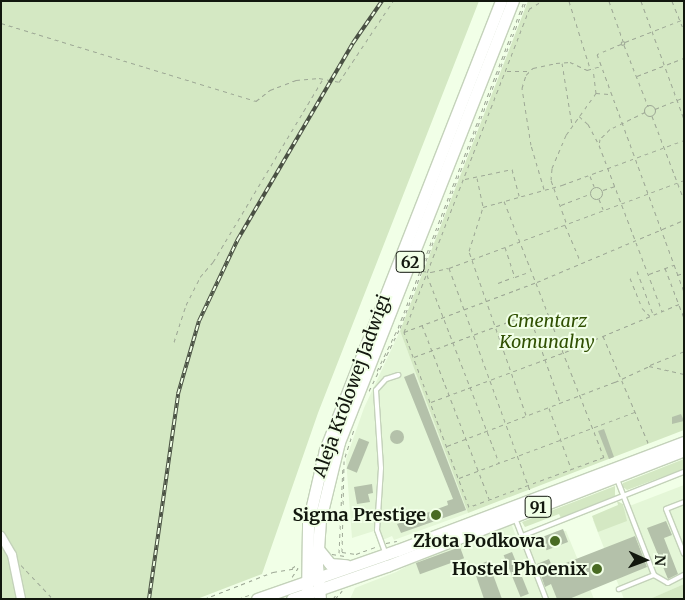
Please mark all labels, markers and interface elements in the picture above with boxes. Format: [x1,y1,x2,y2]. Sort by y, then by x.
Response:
road number: 62 [395,248,425,276]
street label: Aleja Królowej Jadwigi [309,292,395,480]
park label: Cmentarz Komunalny [499,311,595,354]
road number: 91 [524,494,552,520]
place label: Sigma Prestige [292,504,426,526]
marker: Sigma Prestige [430,509,442,521]
place label: Złota Podkowa [413,530,545,552]
marker: Złota Podkowa [549,535,561,547]
north arrow [620,535,670,585]
text: N [651,555,669,566]
place label: Hostel Phoenix [452,558,587,580]
marker: Hostel Phoenix [591,563,603,575]

